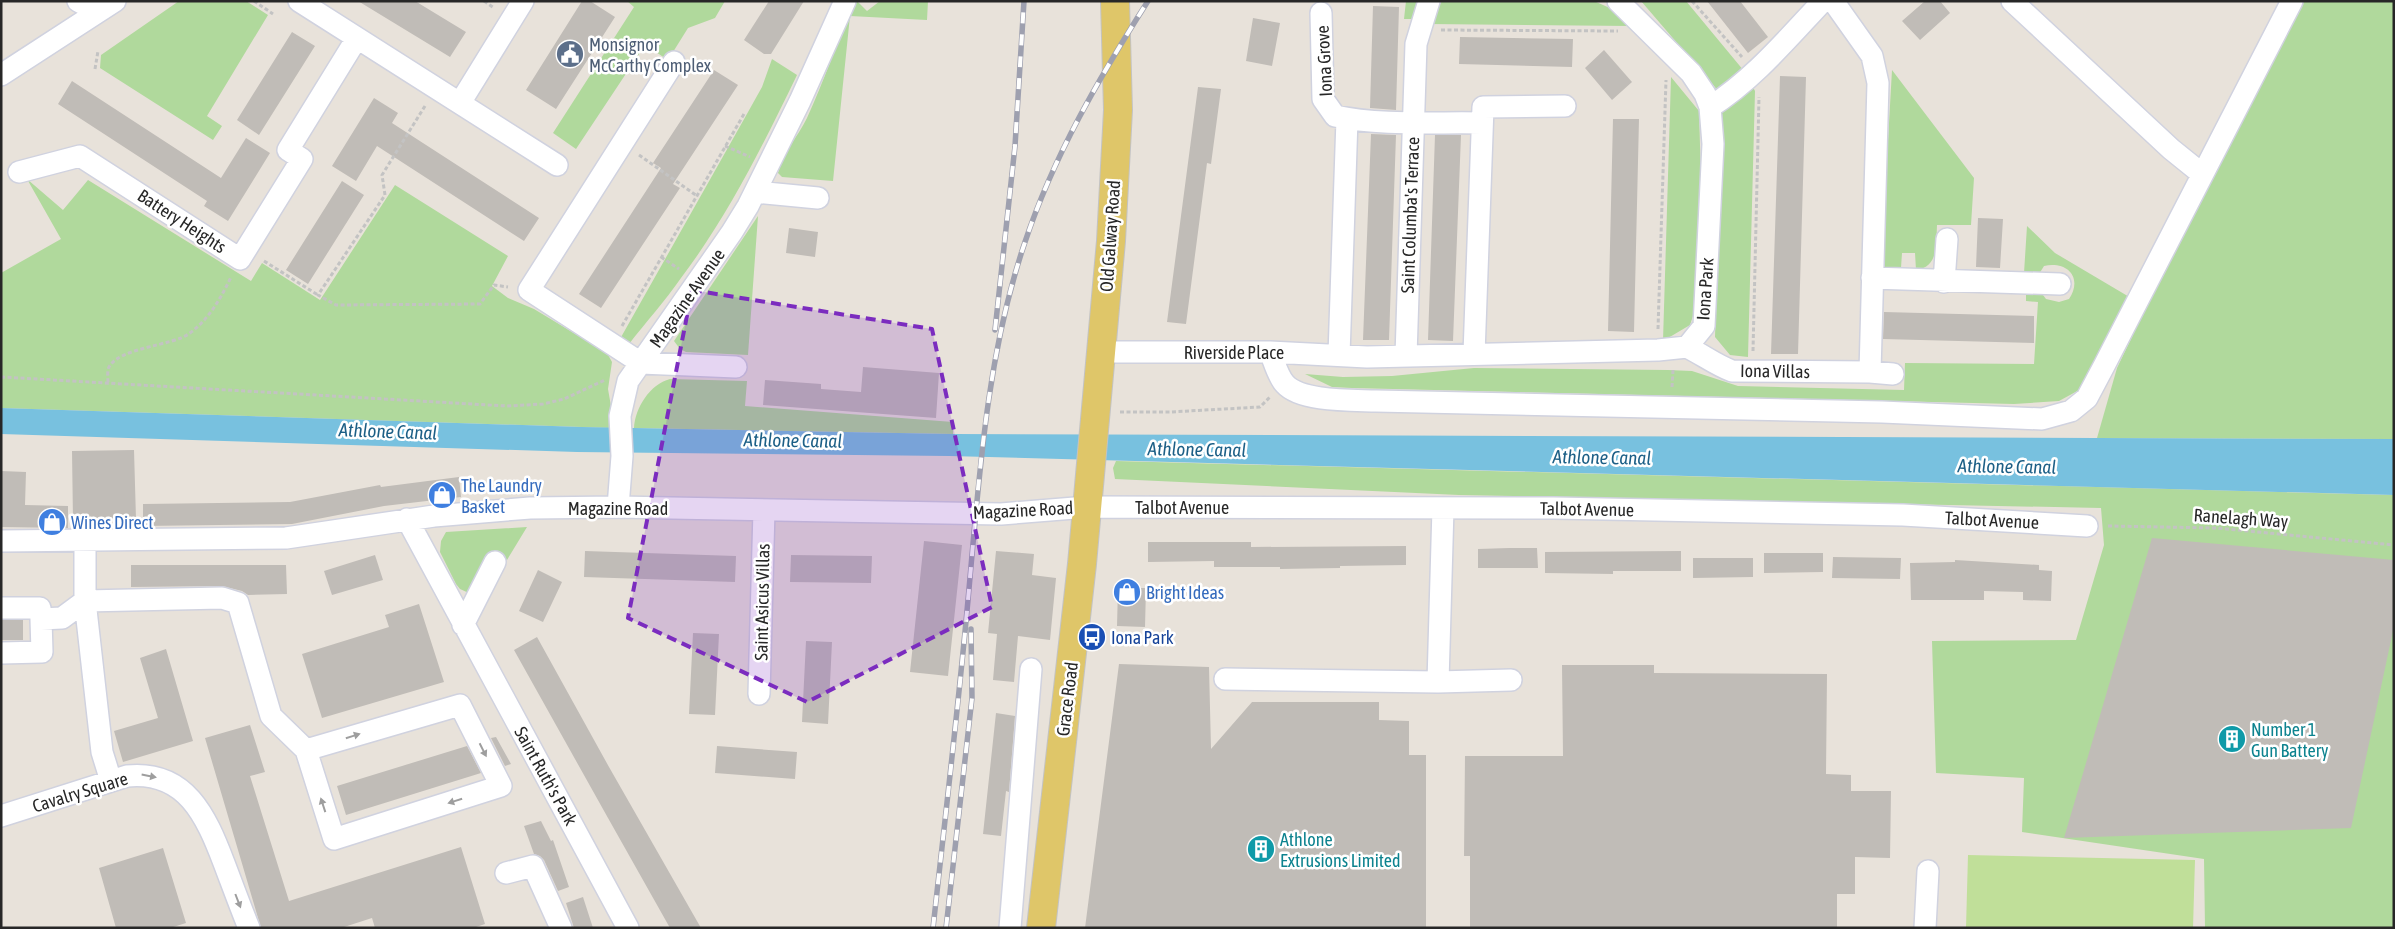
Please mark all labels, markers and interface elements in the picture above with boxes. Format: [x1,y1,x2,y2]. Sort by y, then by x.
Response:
street label: Iona Grove [1312,25,1336,97]
place label: Monsignor McCarthy Complex [589,34,711,76]
public building icon: Monsignor McCarthy Complex [555,39,585,69]
street label: Saint Columba's Terrace [1397,136,1423,294]
street label: Old Galway Road [1096,180,1124,292]
street label: Battery Heights [134,185,230,257]
street label: Magazine Avenue [645,244,729,352]
street label: Iona Park [1692,257,1718,321]
street label: Riverside Place [1184,342,1284,363]
street label: Iona Villas [1740,360,1810,382]
water label: Athlone Canal [337,418,438,444]
water label: Athlone Canal [743,428,842,452]
water label: Athlone Canal [1147,437,1246,461]
water label: Athlone Canal [1552,445,1651,469]
water label: Athlone Canal [1957,454,2056,478]
place label: The Laundry Basket [461,475,542,517]
shop icon: The Laundry Basket [427,480,457,510]
street label: Magazine Road [972,497,1074,523]
street label: Talbot Avenue [1135,497,1229,518]
street label: Magazine Road [568,498,668,519]
street label: Talbot Avenue [1540,498,1634,520]
street label: Ranelagh Way [2193,504,2289,532]
shop icon: Wines Direct [37,507,67,537]
street label: Talbot Avenue [1944,507,2040,533]
place label: Wines Direct [71,512,153,533]
street label: Saint Asicus Villas [750,543,774,661]
shop icon: Bright Ideas [1112,577,1142,607]
place label: Bright Ideas [1146,582,1224,603]
bus stop icon: Iona Park [1077,622,1107,652]
place label: Iona Park [1111,627,1174,648]
street label: Grace Road [1052,661,1082,737]
place label: Number 1 Gun Battery [2251,719,2328,761]
street label: Saint Ruth's Park [510,723,582,829]
building icon: Number 1 Gun Battery [2217,724,2247,754]
one-way arrow [345,732,360,740]
one-way arrow [479,743,487,757]
street label: Cavalry Square [30,768,130,816]
one-way arrow [141,772,156,780]
one-way arrow [319,797,327,812]
one-way arrow [447,798,462,805]
place label: Athlone Extrusions Limited [1280,829,1400,871]
building icon: Athlone Extrusions Limited [1246,834,1276,864]
one-way arrow [235,894,243,908]

